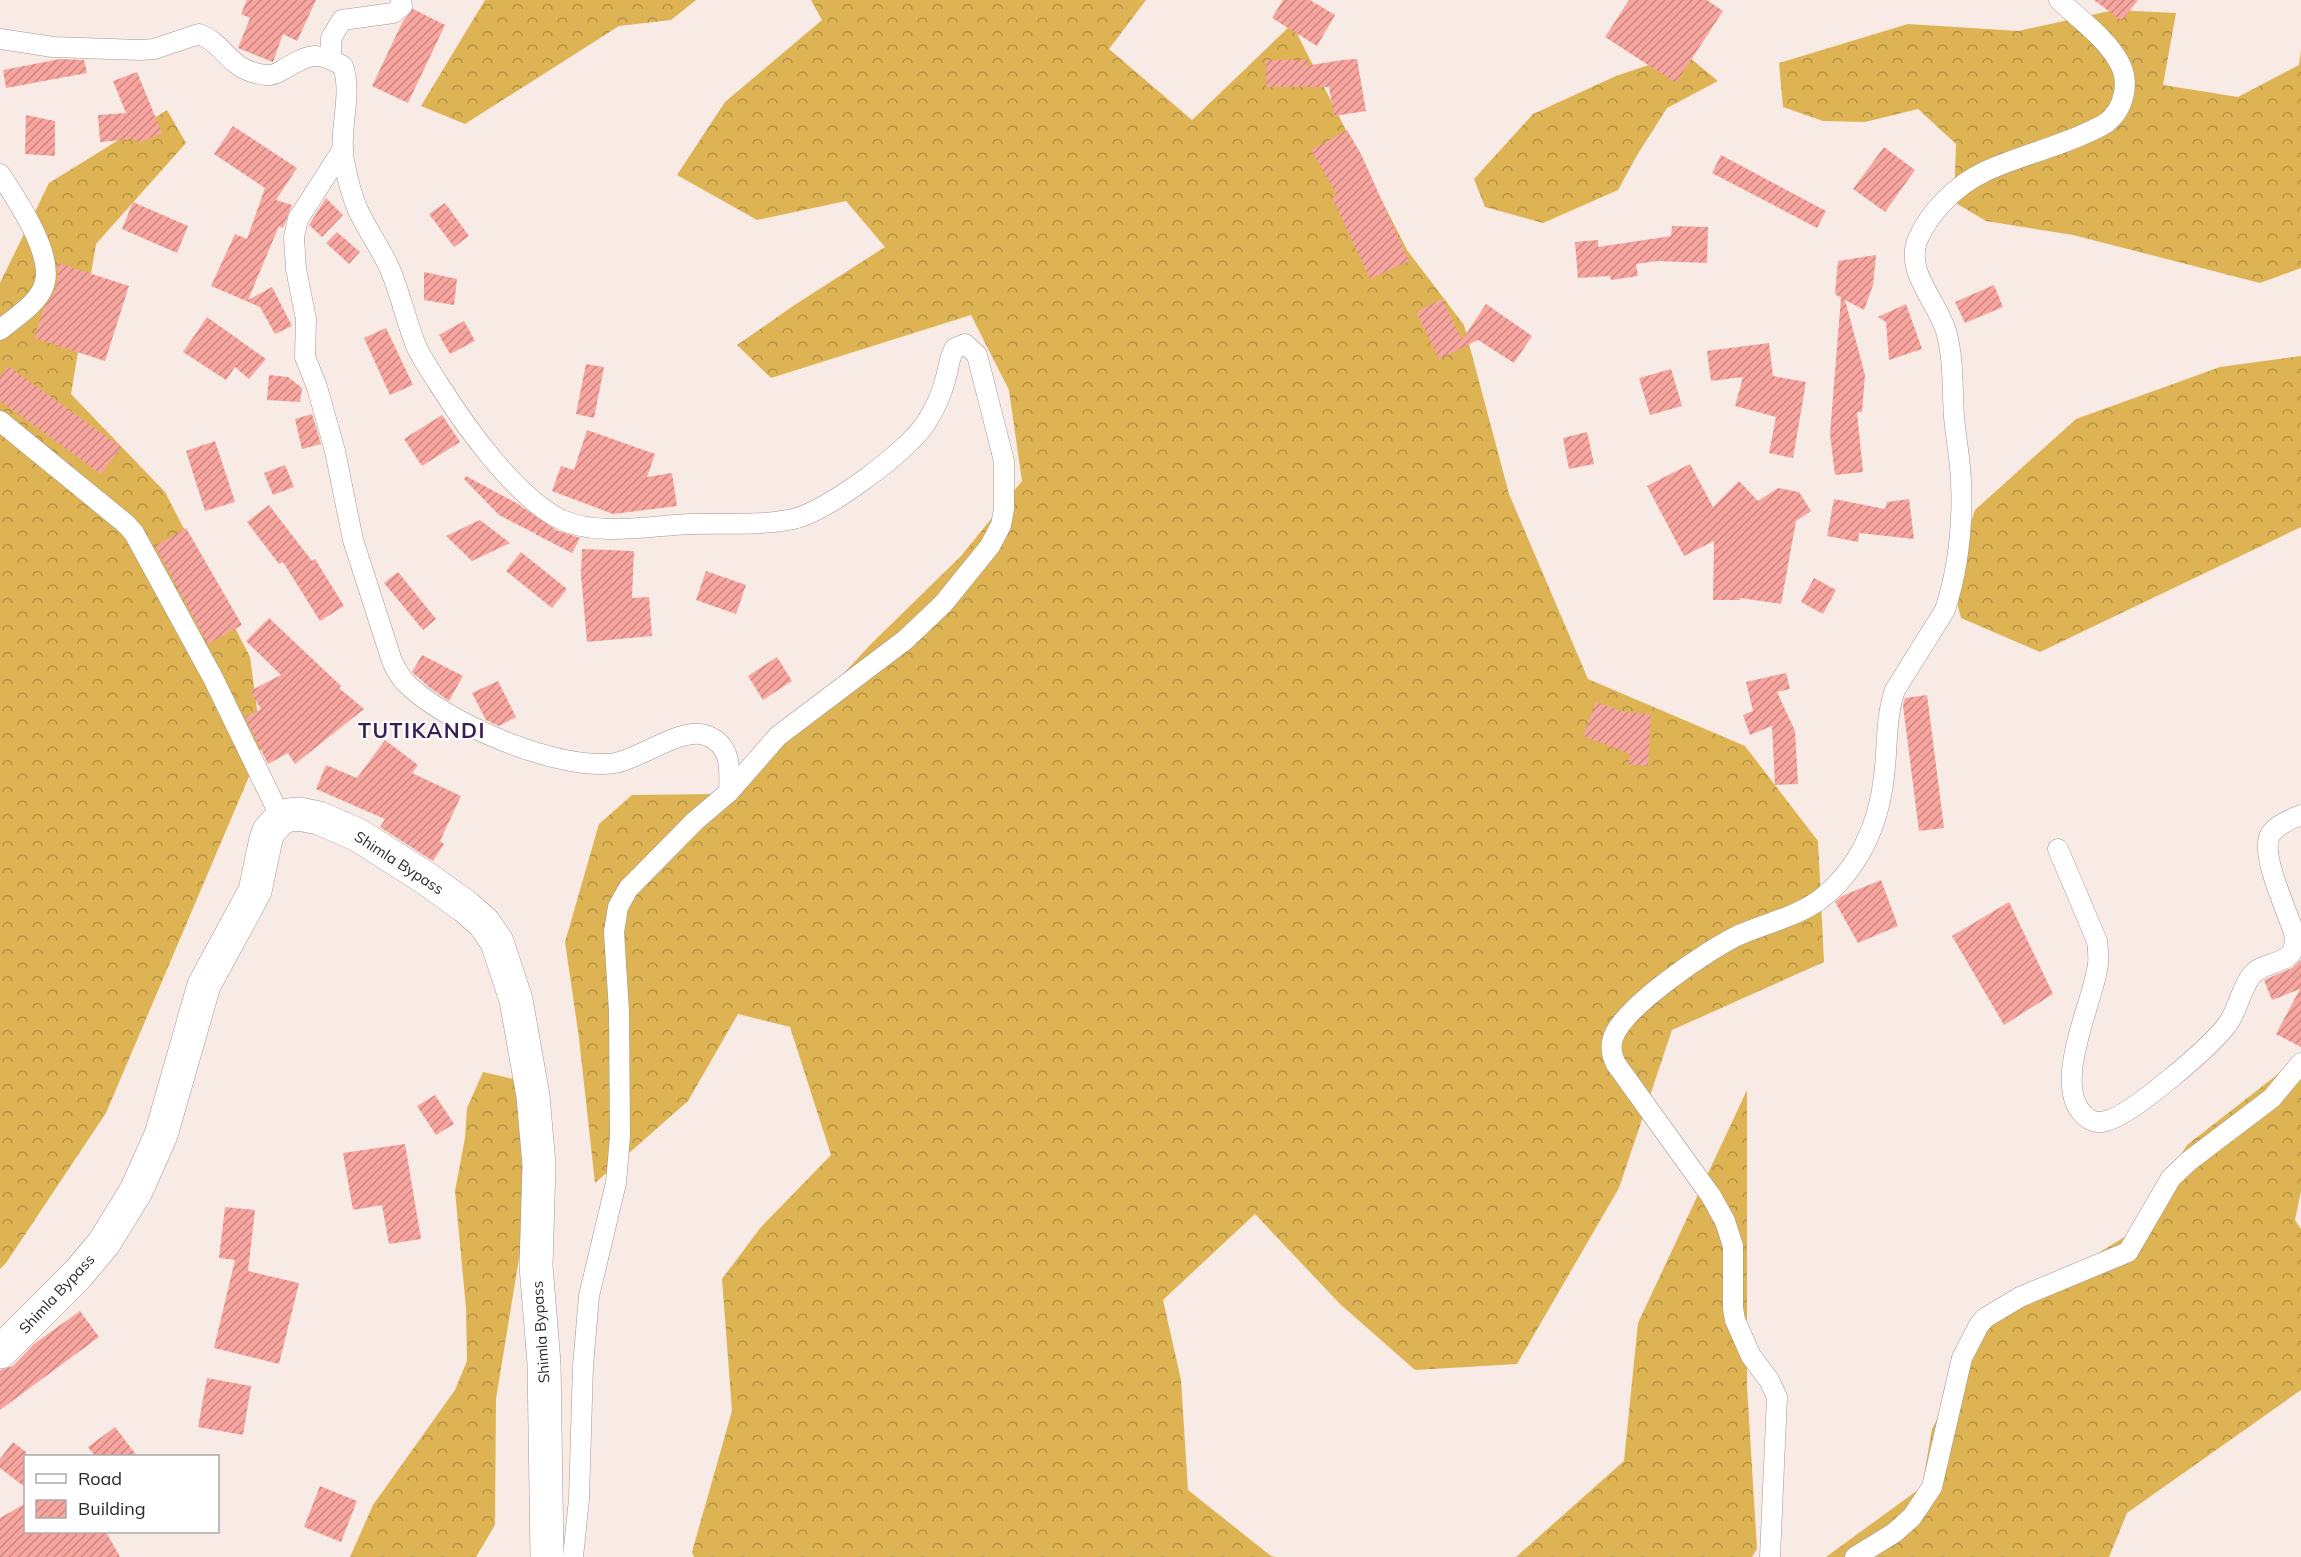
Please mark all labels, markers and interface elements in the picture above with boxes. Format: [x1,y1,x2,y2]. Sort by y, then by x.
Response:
district label: TUTIKANDI [358,717,486,743]
street label: Shimla Bypass [351,827,447,898]
street label: Shimla Bypass [15,1250,99,1338]
street label: Shimla Bypass [527,1280,554,1384]
legend [24,1455,219,1533]
text: Road [78,1467,122,1490]
text: Building [78,1497,146,1520]

